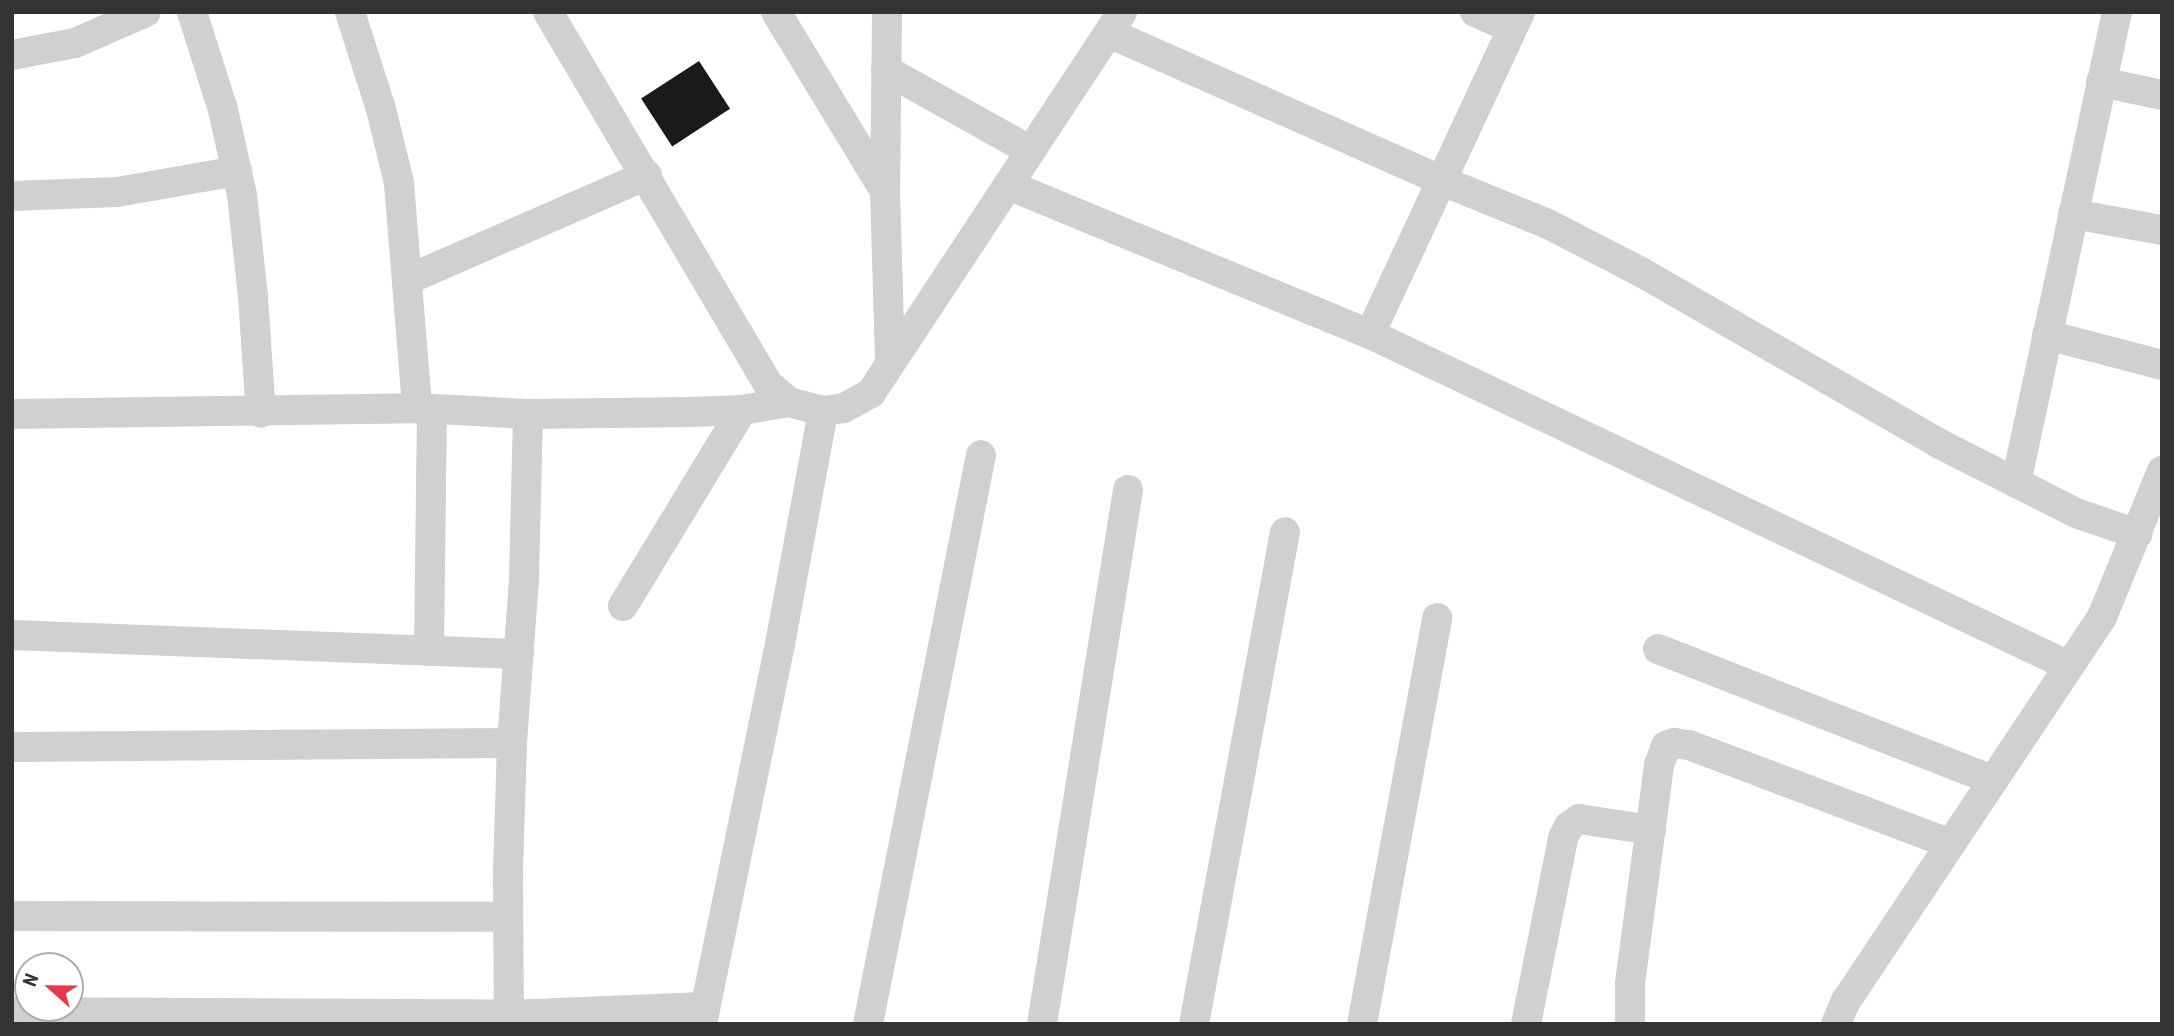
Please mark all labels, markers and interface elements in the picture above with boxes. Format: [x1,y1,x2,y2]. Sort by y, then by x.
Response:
north arrow [14,952,84,1022]
text: N [18,970,44,990]

